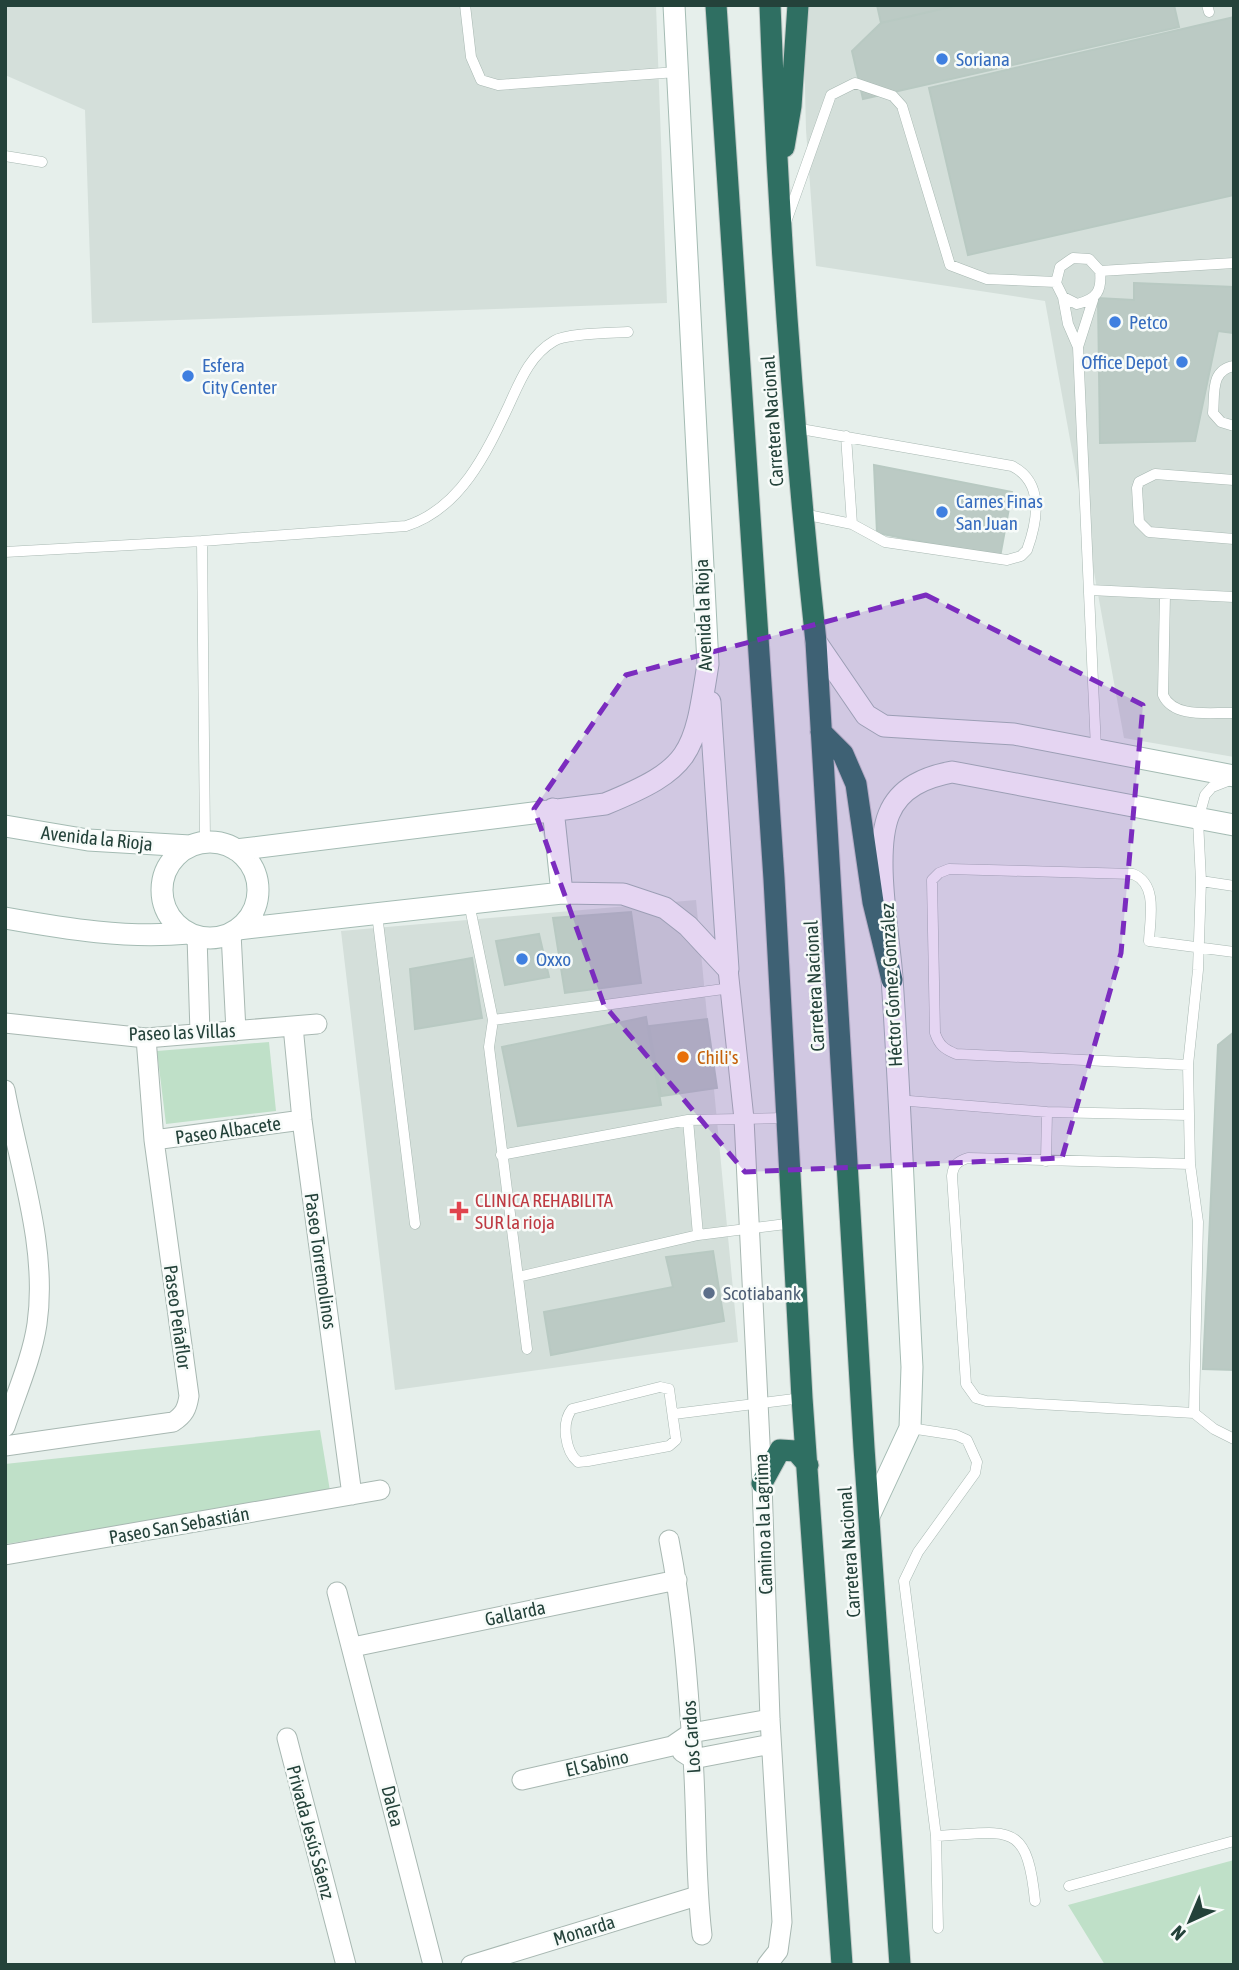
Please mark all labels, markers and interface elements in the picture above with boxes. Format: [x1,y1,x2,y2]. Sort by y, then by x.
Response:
place label: Soriana [956,48,1010,70]
marker: Soriana [934,51,950,67]
place label: Petco [1129,311,1168,333]
marker: Petco [1107,314,1123,330]
place label: Office Depot [1081,351,1168,373]
place label: Esfera City Center [202,354,277,398]
marker: Office Depot [1174,354,1190,370]
street label: Carretera Nacional [756,355,788,487]
marker: Esfera City Center [180,368,196,384]
place label: Carnes Finas San Juan [956,490,1043,534]
marker: Carnes Finas San Juan [934,504,950,520]
street label: Avenida la Rioja [690,559,716,671]
street label: Avenida la Rioja [40,821,154,855]
street label: Héctor Gómez González [876,902,906,1067]
street label: Carretera Nacional [800,920,828,1052]
place label: Oxxo [536,948,571,970]
marker: Oxxo [514,951,530,967]
street label: Paseo las Villas [128,1019,236,1045]
place label: Chili's [697,1046,739,1068]
marker: Chili's [675,1049,691,1065]
street label: Paseo Albacete [174,1112,282,1148]
place label: CLINICA REHABILITA SUR la rioja [475,1189,614,1233]
street label: Paseo Torremolinos [301,1191,341,1331]
marker: CLINICA REHABILITA SUR la rioja [449,1201,469,1221]
street label: Paseo Peñaflor [160,1263,196,1371]
place label: Scotiabank [723,1282,802,1304]
marker: Scotiabank [701,1285,717,1301]
street label: Camino a la Lagrima [750,1453,776,1595]
street label: Carretera Nacional [833,1486,865,1618]
street label: Paseo San Sebastián [107,1502,251,1548]
street label: Gallarda [483,1596,547,1630]
street label: Los Cardos [677,1699,705,1774]
street label: El Sabino [563,1745,631,1781]
street label: Privada Jesús Sáenz [283,1763,339,1901]
street label: Dalea [377,1783,409,1829]
north arrow [1155,1886,1225,1956]
street label: Monarda [551,1910,617,1950]
text: N [1167,1921,1190,1945]

